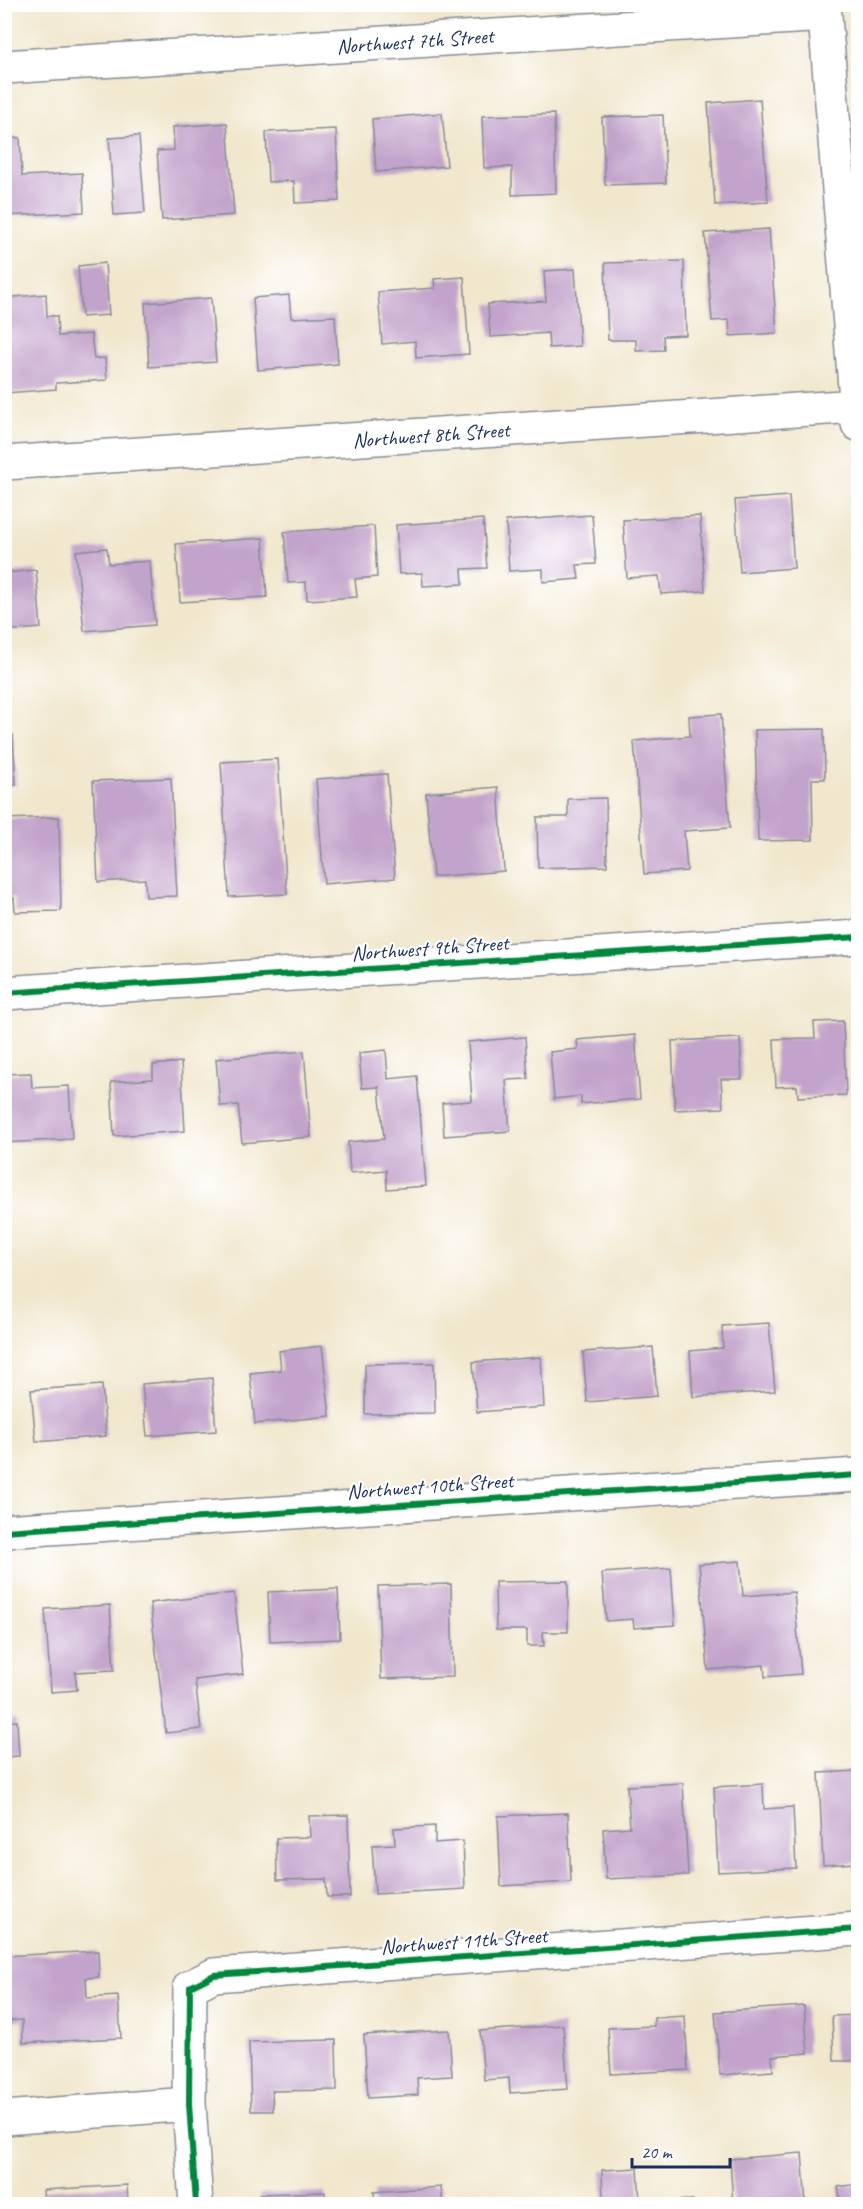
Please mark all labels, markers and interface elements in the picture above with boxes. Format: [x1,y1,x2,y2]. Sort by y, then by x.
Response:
street label: Northwest 7th Street [336,22,496,59]
street label: Northwest 8th Street [352,416,512,453]
street label: Northwest 9th Street [351,929,511,966]
street label: Northwest 10th Street [346,1467,516,1505]
street label: Northwest 11th Street [380,1922,550,1960]
scale bar [632,2131,730,2169]
text: 20 m [641,2141,674,2163]

